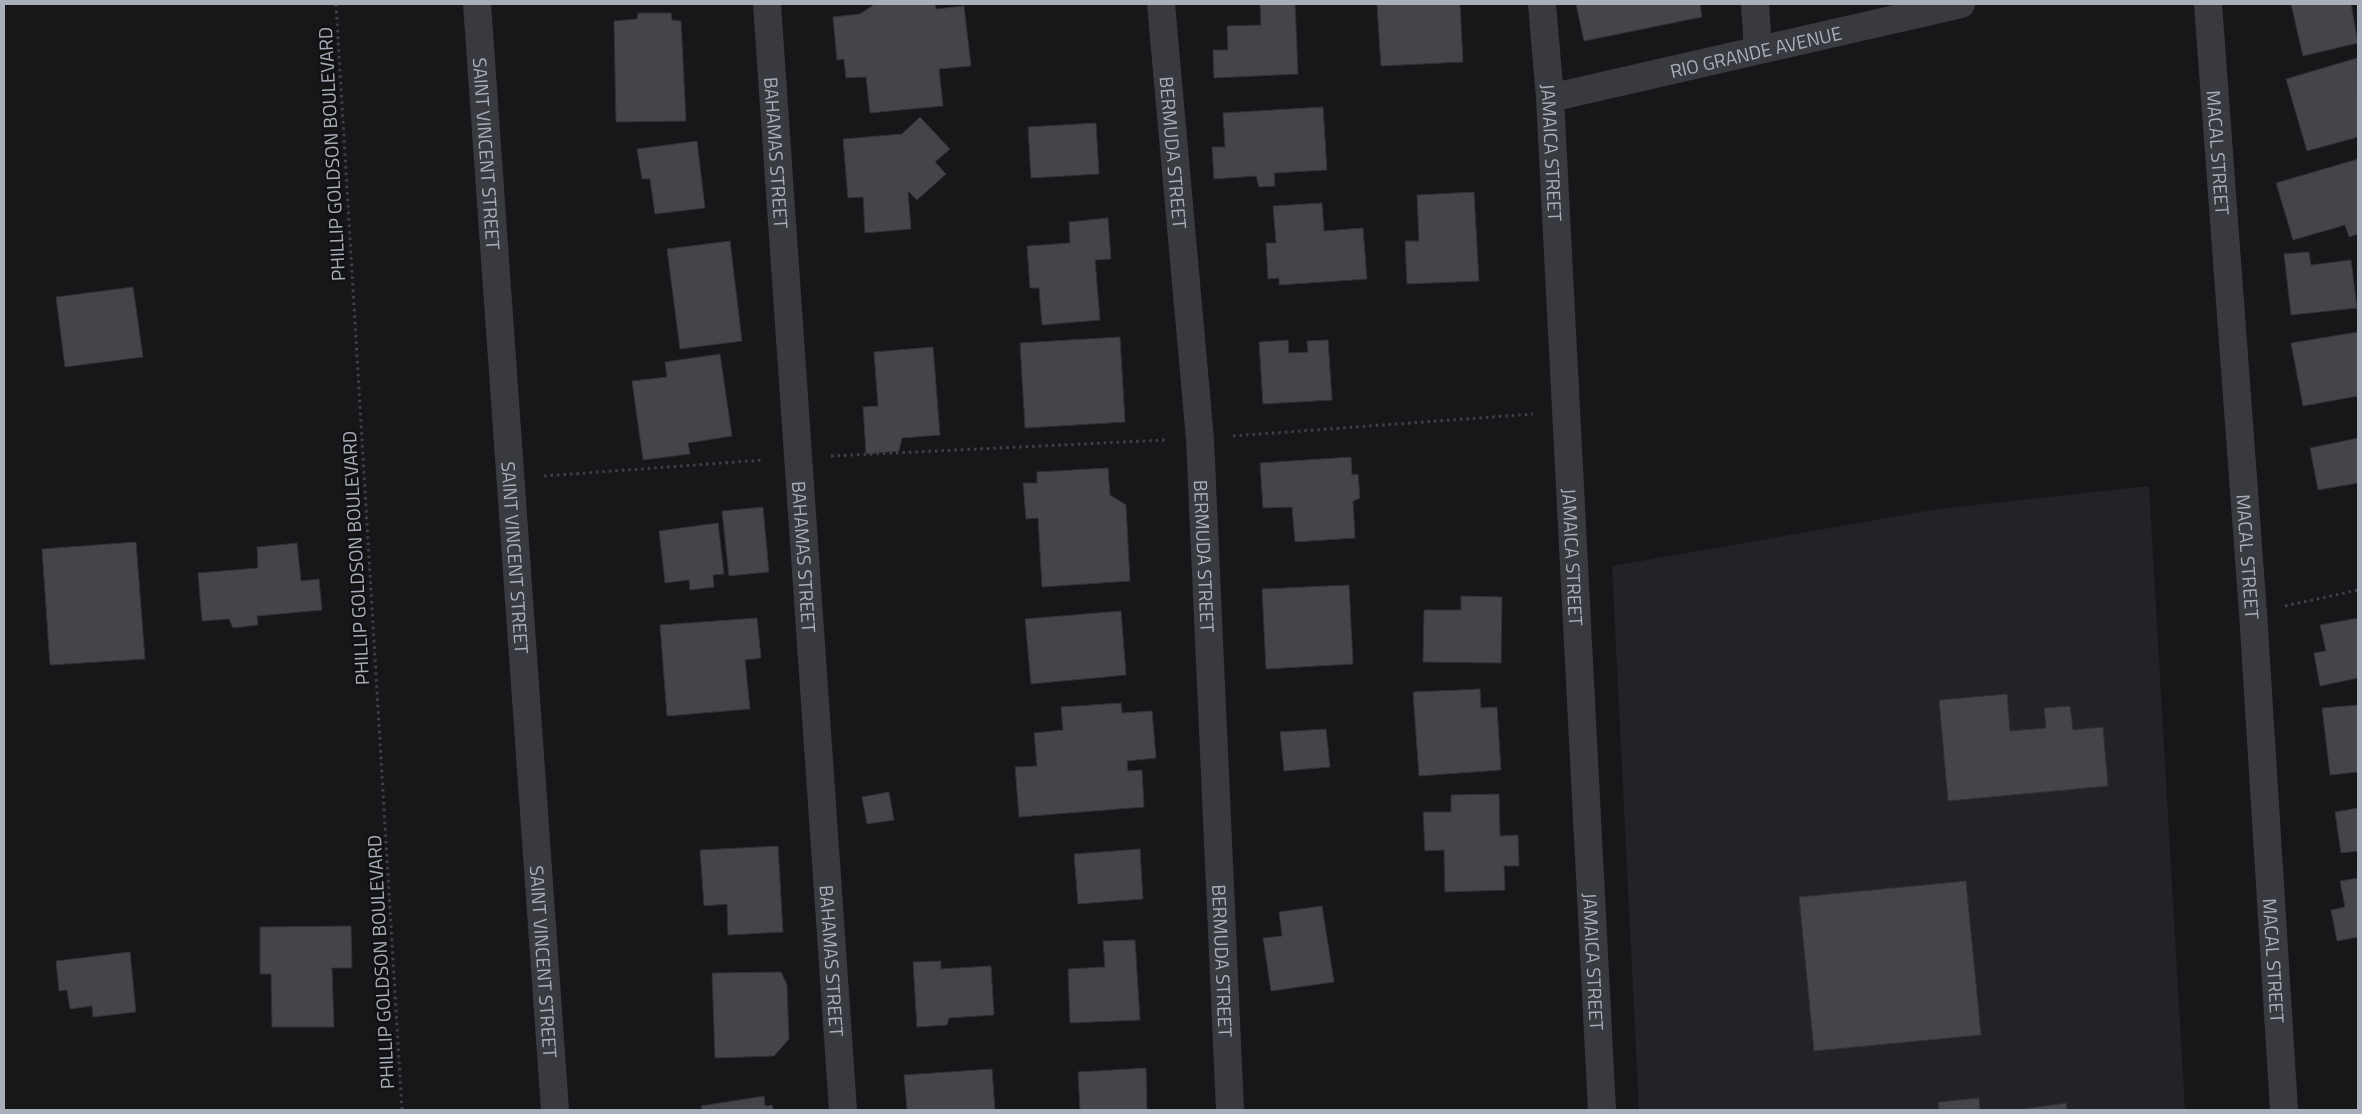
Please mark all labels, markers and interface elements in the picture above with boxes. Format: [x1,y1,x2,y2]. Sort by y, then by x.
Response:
street label: RIO GRANDE AVENUE [1667,17,1845,85]
street label: PHILLIP GOLDSON BOULEVARD [310,26,352,282]
street label: SAINT VINCENT STREET [466,56,509,251]
street label: BERMUDA STREET [1153,75,1196,230]
street label: BAHAMAS STREET [758,76,797,229]
street label: JAMAICA STREET [1534,83,1571,222]
street label: MACAL STREET [2200,89,2238,216]
street label: PHILLIP GOLDSON BOULEVARD [334,430,376,686]
street label: SAINT VINCENT STREET [495,460,537,655]
street label: BERMUDA STREET [1187,479,1223,633]
street label: BAHAMAS STREET [785,480,825,633]
street label: JAMAICA STREET [1556,488,1592,627]
street label: MACAL STREET [2230,493,2268,620]
street label: PHILLIP GOLDSON BOULEVARD [359,834,401,1090]
street label: SAINT VINCENT STREET [523,864,566,1059]
street label: BAHAMAS STREET [813,884,852,1037]
street label: BERMUDA STREET [1205,884,1241,1038]
street label: JAMAICA STREET [1576,892,1612,1031]
street label: MACAL STREET [2256,897,2293,1024]

